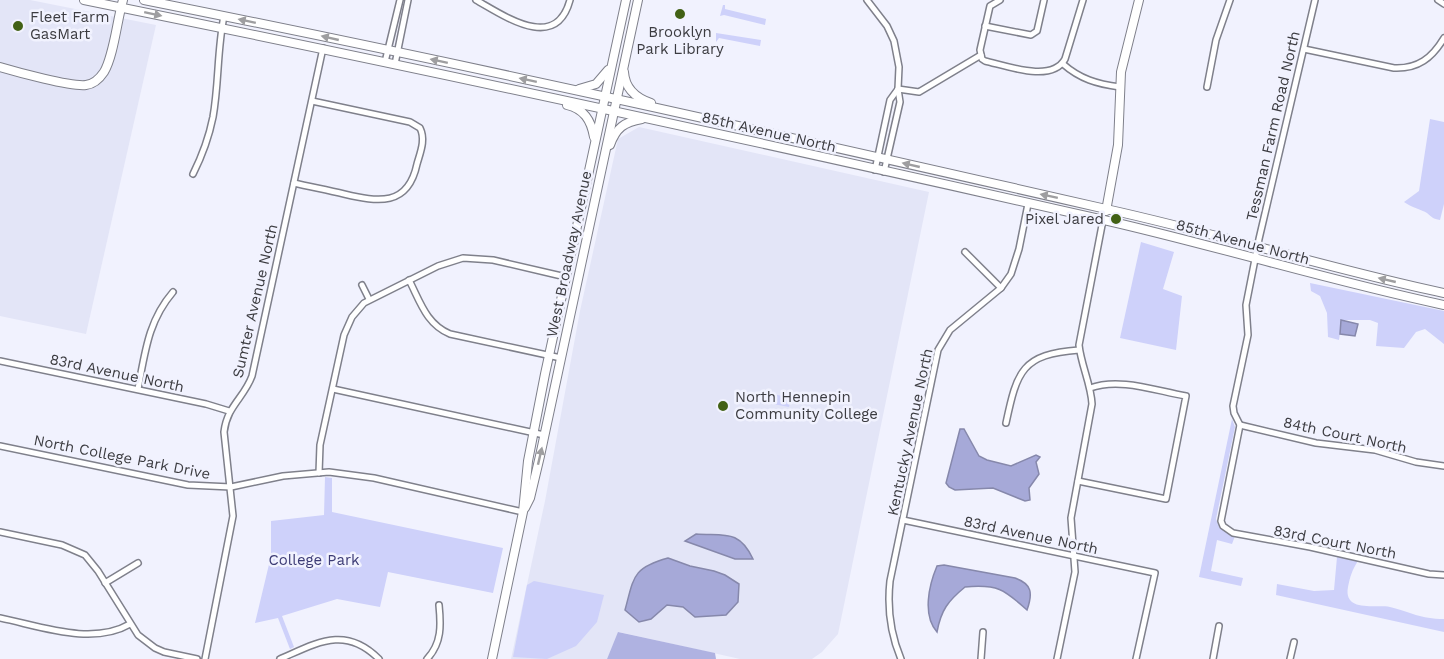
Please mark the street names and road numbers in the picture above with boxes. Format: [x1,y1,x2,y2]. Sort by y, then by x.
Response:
street label: Tessman Farm Road North [1242,29,1304,223]
street label: 85th Avenue North [700,108,838,156]
street label: West Broadway Avenue [543,169,595,339]
street label: 85th Avenue North [1174,216,1312,268]
street label: Sumter Avenue North [229,222,281,380]
street label: Kentucky Avenue North [883,347,937,517]
street label: 83rd Avenue North [48,350,186,396]
street label: 84th Court North [1282,413,1408,457]
street label: North College Park Drive [32,431,212,483]
street label: 83rd Avenue North [962,512,1100,558]
street label: 83rd Court North [1272,521,1398,563]

